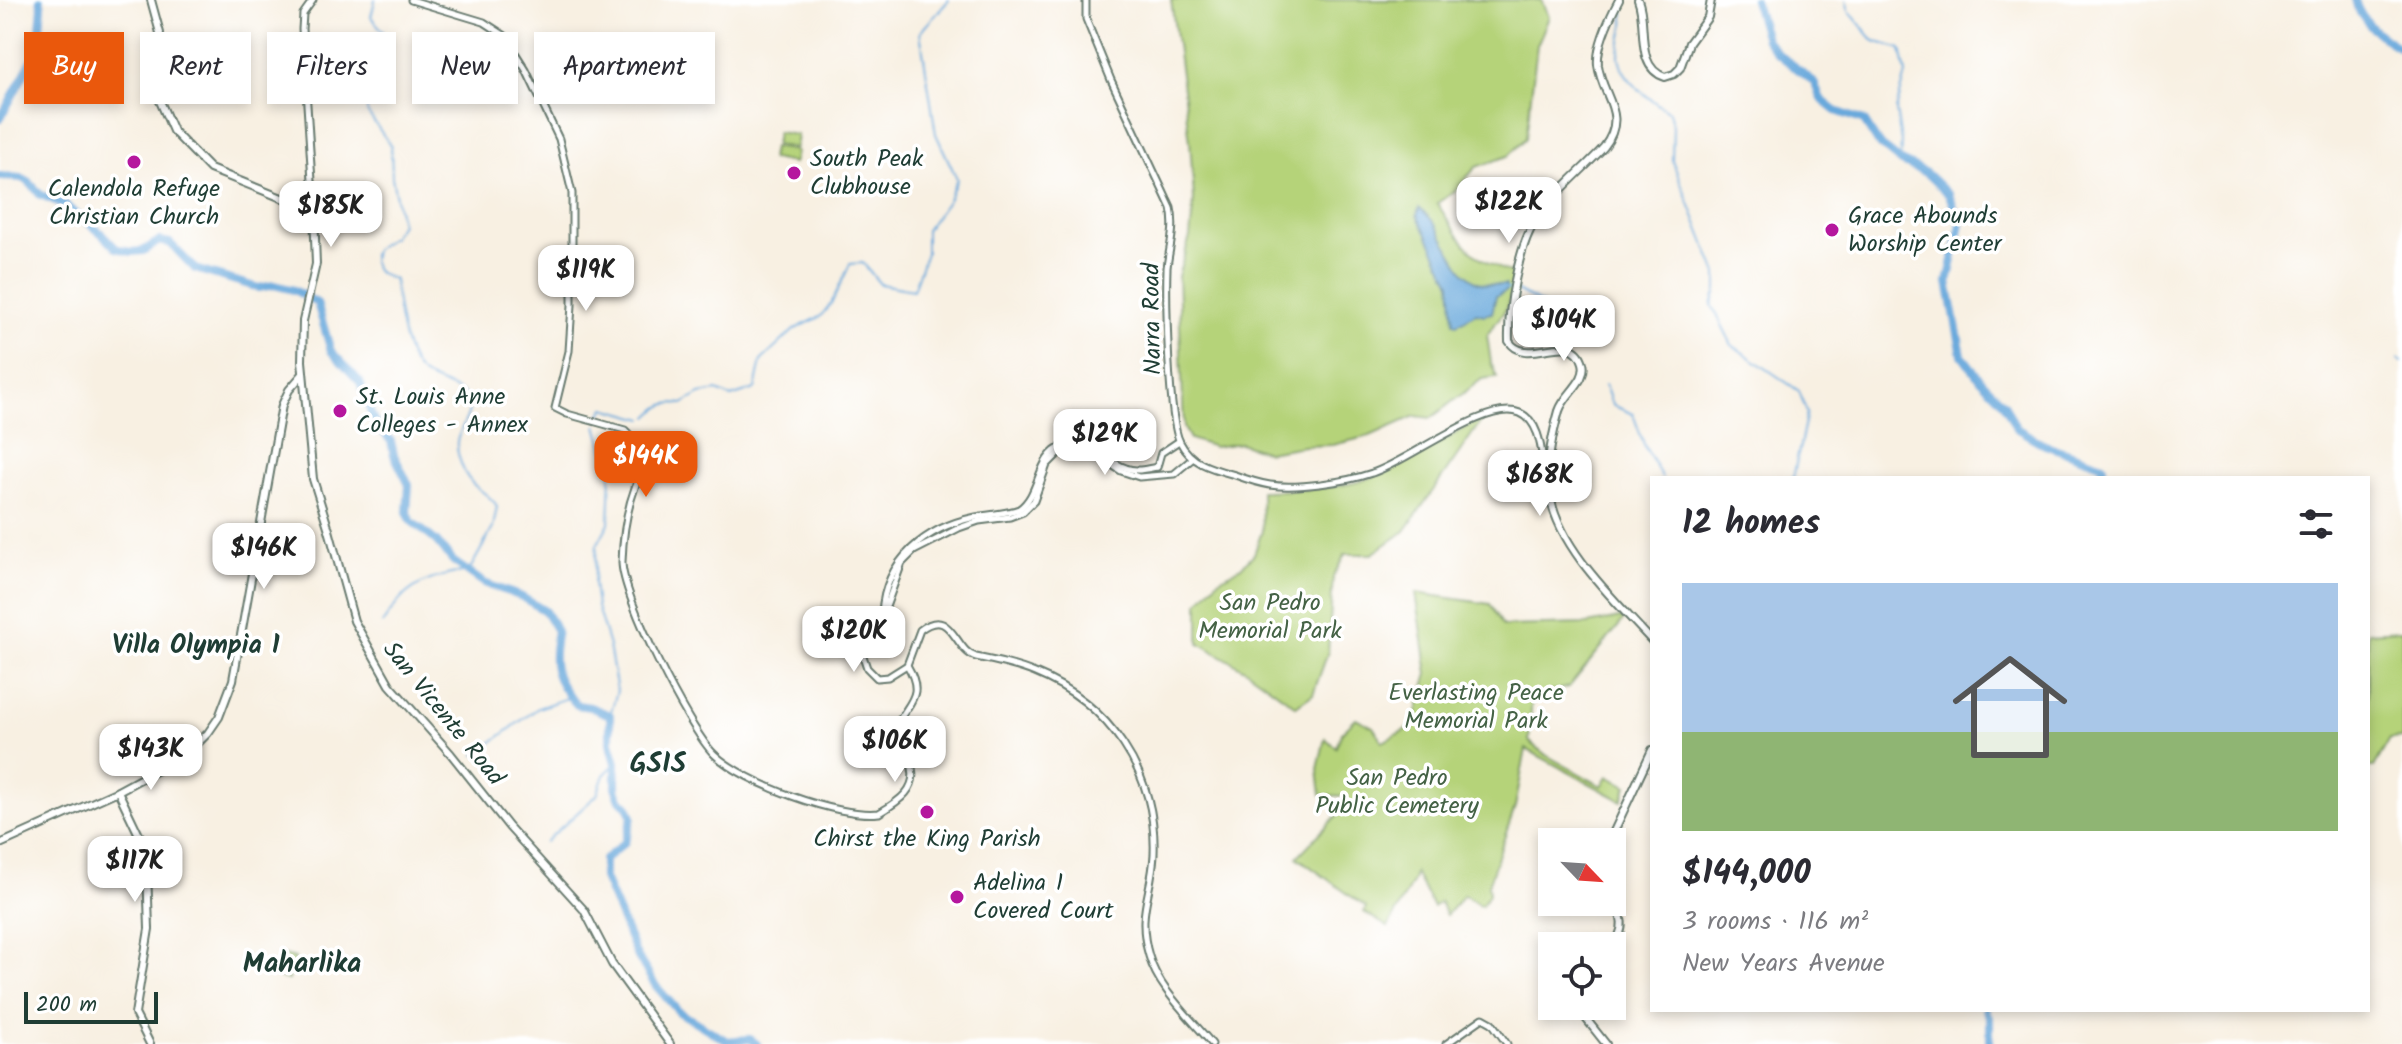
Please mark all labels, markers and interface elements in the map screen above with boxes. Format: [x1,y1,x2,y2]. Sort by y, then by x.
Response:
chip: Buy [24,32,124,104]
chip: Rent [140,32,251,104]
chip: Filters [267,32,396,104]
chip: New [412,32,518,104]
chip: Apartment [534,32,715,104]
place label: South Peak Clubhouse [810,140,924,207]
marker: Calendola Refuge Christian Church [125,153,143,171]
marker: South Peak Clubhouse [785,164,803,182]
place label: Calendola Refuge Christian Church [48,170,220,237]
pin: $122K [1453,177,1565,245]
pin: $185K [275,181,387,249]
text: $122K [1474,182,1544,224]
text: $185K [297,186,365,228]
place label: Grace Abounds Worship Center [1848,197,2004,264]
marker: Grace Abounds Worship Center [1823,221,1841,239]
pin: $119K [530,245,642,313]
text: $119K [556,250,616,292]
street label: Narra Road [1133,261,1173,376]
pin: $104K [1508,295,1620,363]
text: $104K [1531,300,1597,342]
place label: St. Louis Anne Colleges - Annex [356,378,528,445]
marker: St. Louis Anne Colleges - Annex [331,402,349,420]
pin: $129K [1049,409,1161,477]
text: $129K [1071,414,1139,456]
pin: $144K [590,431,702,499]
text: $144K [612,436,680,478]
pin: $168K [1484,450,1596,518]
text: $168K [1506,455,1574,497]
text: 12 homes [1682,497,1820,551]
icon: filters [2294,502,2338,546]
pin: $146K [208,523,320,591]
text: $146K [230,528,298,570]
park label: San Pedro Memorial Park [1198,584,1343,651]
pin: $120K [798,606,910,674]
text: $120K [820,611,888,653]
district label: Villa Olympia 1 [112,625,280,667]
street label: San Vicente Road [372,633,514,796]
icon: home [1938,635,2082,779]
park label: Everlasting Peace Memorial Park [1388,674,1564,741]
pin: $106K [839,716,951,784]
text: $106K [862,721,928,763]
pin: $143K [95,724,207,792]
text: $143K [117,729,185,771]
district label: GSIS [630,742,687,787]
park label: San Pedro Public Cemetery [1315,759,1479,826]
marker: Chirst the King Parish [918,803,936,821]
place label: Chirst the King Parish [813,820,1041,859]
north arrow [1538,828,1626,916]
map controls [1538,828,1626,1020]
pin: $117K [79,836,191,904]
text: $117K [105,841,165,883]
text: $144,000 [1682,847,1811,901]
place label: Adelina 1 Covered Court [973,864,1114,931]
marker: Adelina 1 Covered Court [948,888,966,906]
text: 3 rooms · 116 m² [1682,901,1868,943]
button: locate [1538,932,1626,1020]
district label: Maharlika [243,942,361,987]
text: New Years Avenue [1682,943,1885,985]
scale bar [24,988,158,1024]
text: 200 m [36,988,97,1023]

